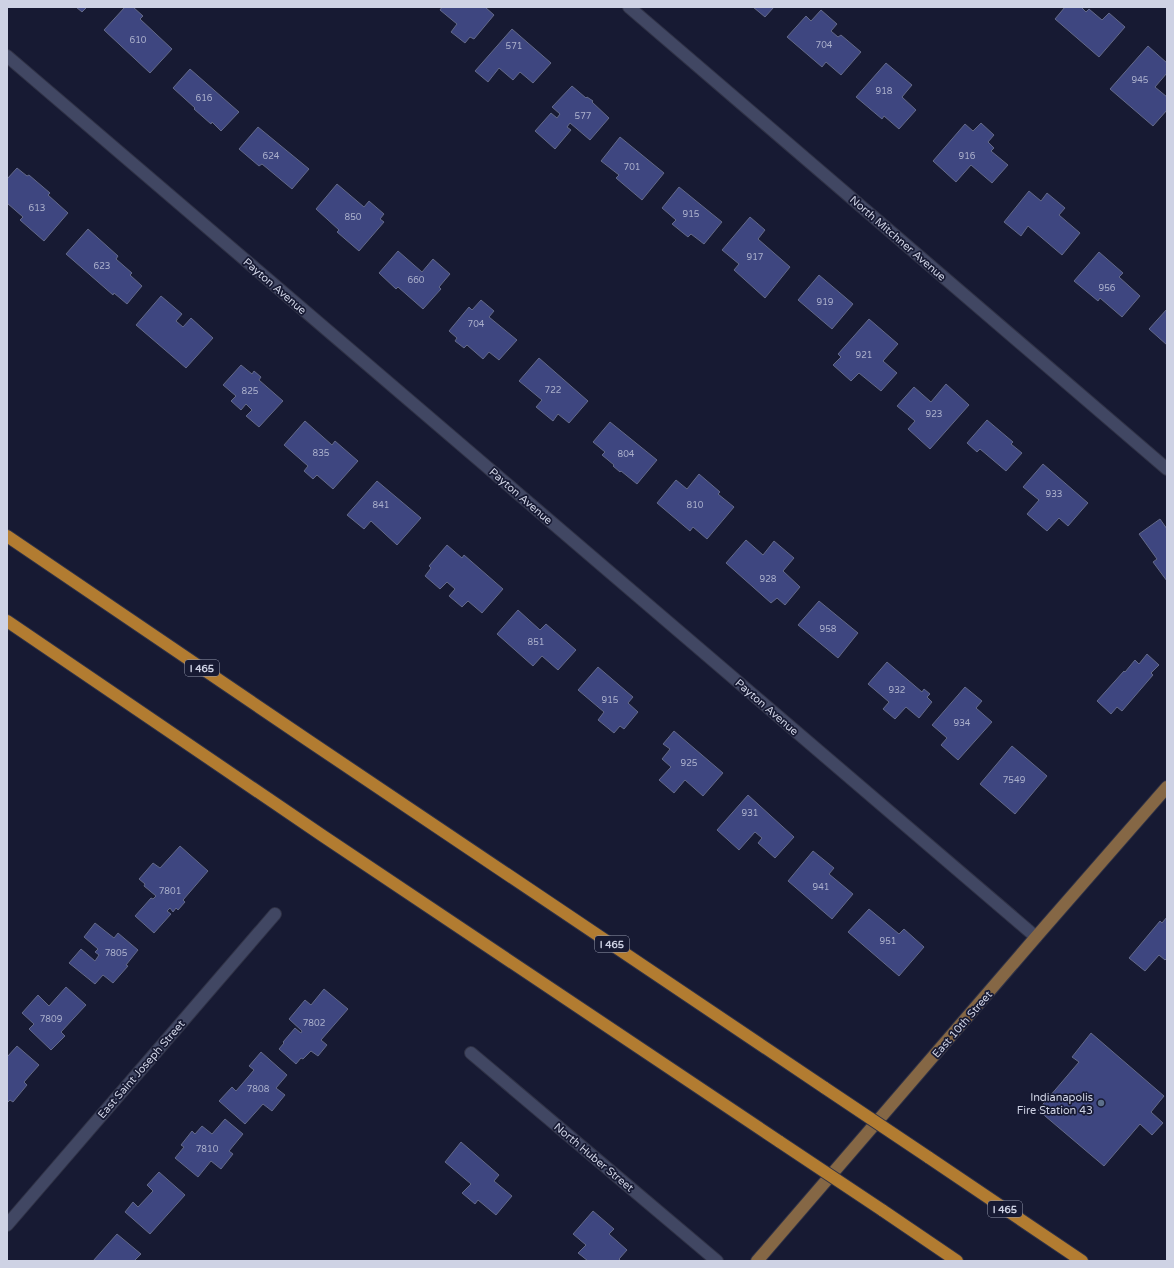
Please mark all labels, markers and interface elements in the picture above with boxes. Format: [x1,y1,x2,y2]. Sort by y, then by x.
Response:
house number: 610 [130,35,147,46]
house number: 704 [816,40,833,51]
house number: 571 [506,41,522,52]
house number: 945 [1132,75,1149,86]
house number: 918 [876,86,893,97]
house number: 616 [196,93,213,104]
house number: 577 [575,111,592,122]
house number: 624 [263,151,280,162]
house number: 916 [959,151,976,162]
house number: 701 [624,162,640,173]
street label: North Mitchner Avenue [847,193,948,284]
house number: 613 [29,203,45,214]
house number: 915 [683,209,700,220]
house number: 850 [345,212,362,223]
house number: 917 [747,252,764,263]
street label: Payton Avenue [241,256,309,317]
house number: 623 [94,261,110,272]
house number: 660 [408,275,425,286]
house number: 956 [1099,283,1116,294]
house number: 919 [817,297,834,308]
house number: 704 [468,319,485,330]
house number: 921 [856,350,872,361]
house number: 722 [545,385,561,396]
house number: 825 [242,386,259,397]
house number: 923 [926,409,942,420]
house number: 835 [313,448,330,459]
house number: 804 [618,449,635,460]
street label: Payton Avenue [487,466,555,527]
house number: 933 [1046,489,1062,500]
house number: 841 [373,500,389,511]
house number: 810 [687,500,704,511]
house number: 928 [760,574,777,585]
house number: 958 [820,624,837,635]
house number: 851 [528,637,544,648]
road number: I 465 [185,660,219,676]
street label: Payton Avenue [733,677,801,738]
house number: 932 [889,685,905,696]
house number: 915 [602,695,619,706]
house number: 934 [954,718,971,729]
house number: 925 [681,758,698,769]
house number: 7549 [1003,775,1026,786]
house number: 931 [742,808,758,819]
house number: 941 [813,882,829,893]
house number: 7801 [159,886,181,897]
road number: I 465 [595,936,629,952]
house number: 951 [880,936,896,947]
house number: 7805 [105,948,128,959]
street label: East 10th Street [930,988,995,1060]
house number: 7809 [40,1014,63,1025]
street label: East Saint Joseph Street [95,1018,188,1121]
house number: 7802 [303,1018,325,1029]
house number: 7808 [247,1084,270,1095]
place label: Indianapolis Fire Station 43 [1017,1091,1093,1117]
marker: Indianapolis Fire Station 43 [1096,1098,1106,1108]
street label: North Huber Street [551,1120,636,1194]
house number: 7810 [196,1144,219,1155]
road number: I 465 [988,1201,1022,1217]

